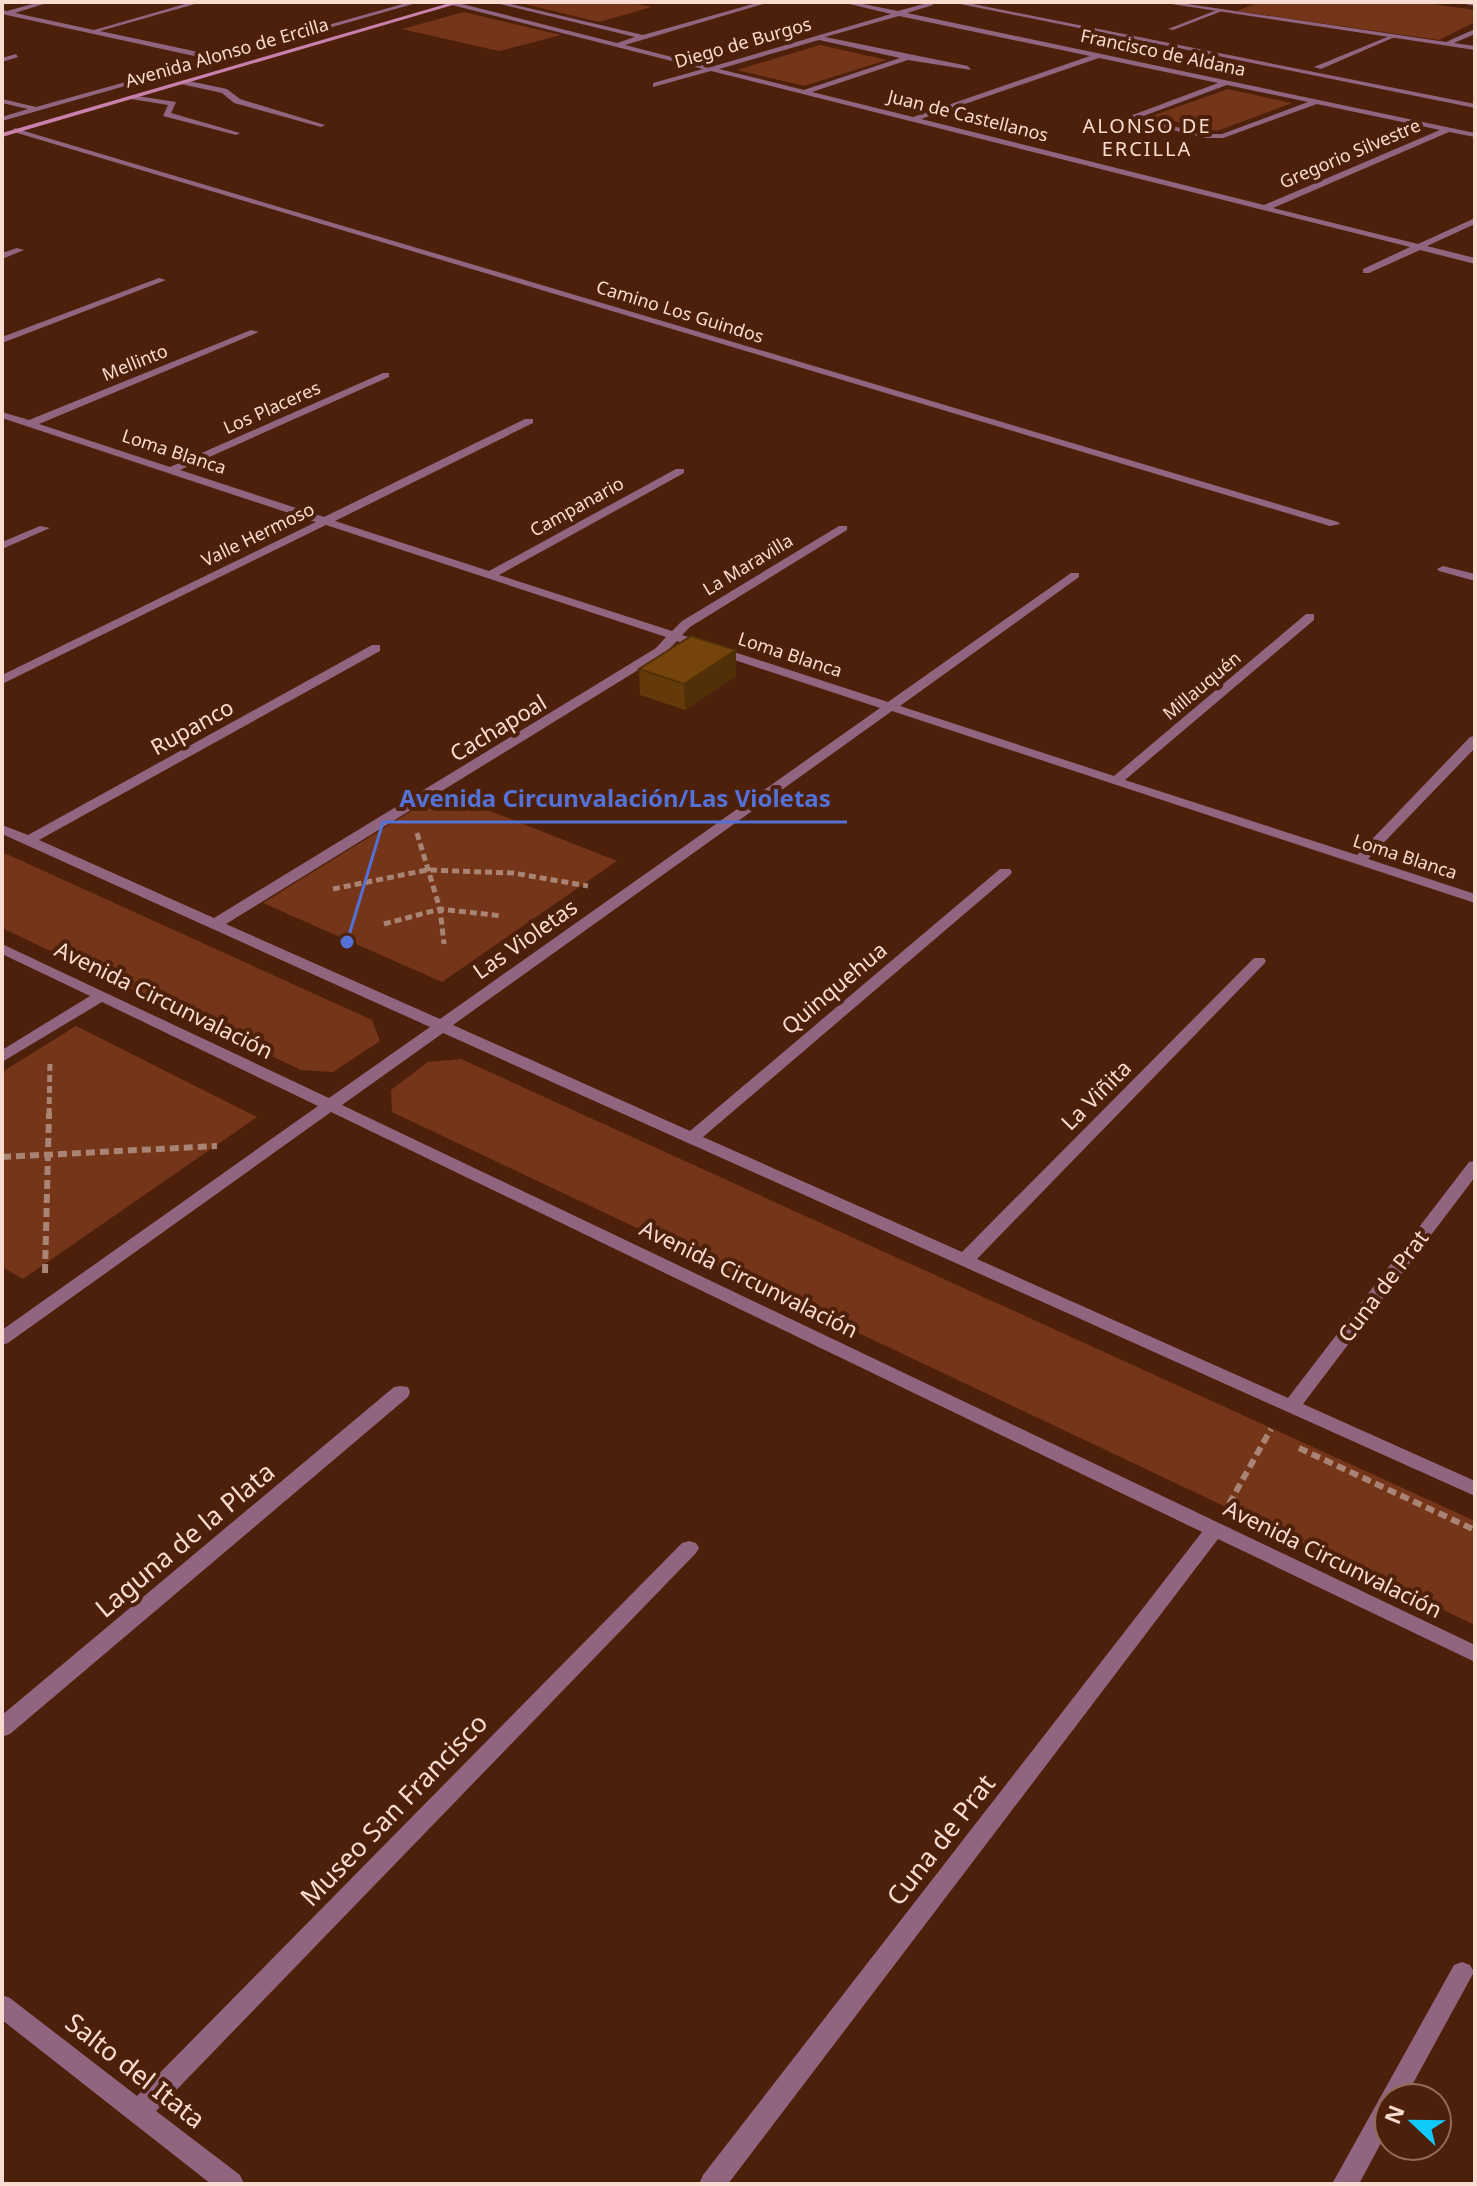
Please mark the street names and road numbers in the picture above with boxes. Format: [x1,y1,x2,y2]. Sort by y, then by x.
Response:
street label: Diego de Burgos [672,11,814,73]
street label: Avenida Alonso de Ercilla [122,12,331,93]
street label: Francisco de Aldana [1078,23,1248,81]
street label: Juan de Castellanos [884,83,1051,147]
street label: Gregorio Silvestre [1276,113,1424,194]
street label: Camino Los Guindos [594,274,767,348]
street label: Mellinto [98,338,171,386]
street label: Los Placeres [219,375,324,439]
street label: Loma Blanca [119,423,229,479]
street label: Campanario [525,470,628,542]
street label: Valle Hermoso [197,496,318,572]
street label: La Maravilla [698,528,797,600]
street label: Loma Blanca [735,626,845,682]
street label: Millauquén [1157,646,1245,725]
street label: Cachapoal [444,687,551,768]
street label: Rupanco [145,691,238,761]
street label: Loma Blanca [1350,828,1460,884]
street label: Las Violetas [466,891,583,985]
street label: Avenida Circunvalación [50,933,278,1065]
street label: Quinquehua [774,934,892,1040]
street label: La Viñita [1054,1053,1137,1136]
street label: Avenida Circunvalación [635,1212,863,1344]
street label: Cuna de Prat [1330,1223,1434,1348]
street label: Laguna de la Plata [87,1453,282,1625]
street label: Avenida Circunvalación [1219,1492,1447,1624]
street label: Museo San Francisco [292,1705,495,1914]
street label: Cuna de Prat [878,1766,1003,1912]
street label: Salto del Itata [58,2004,213,2136]

